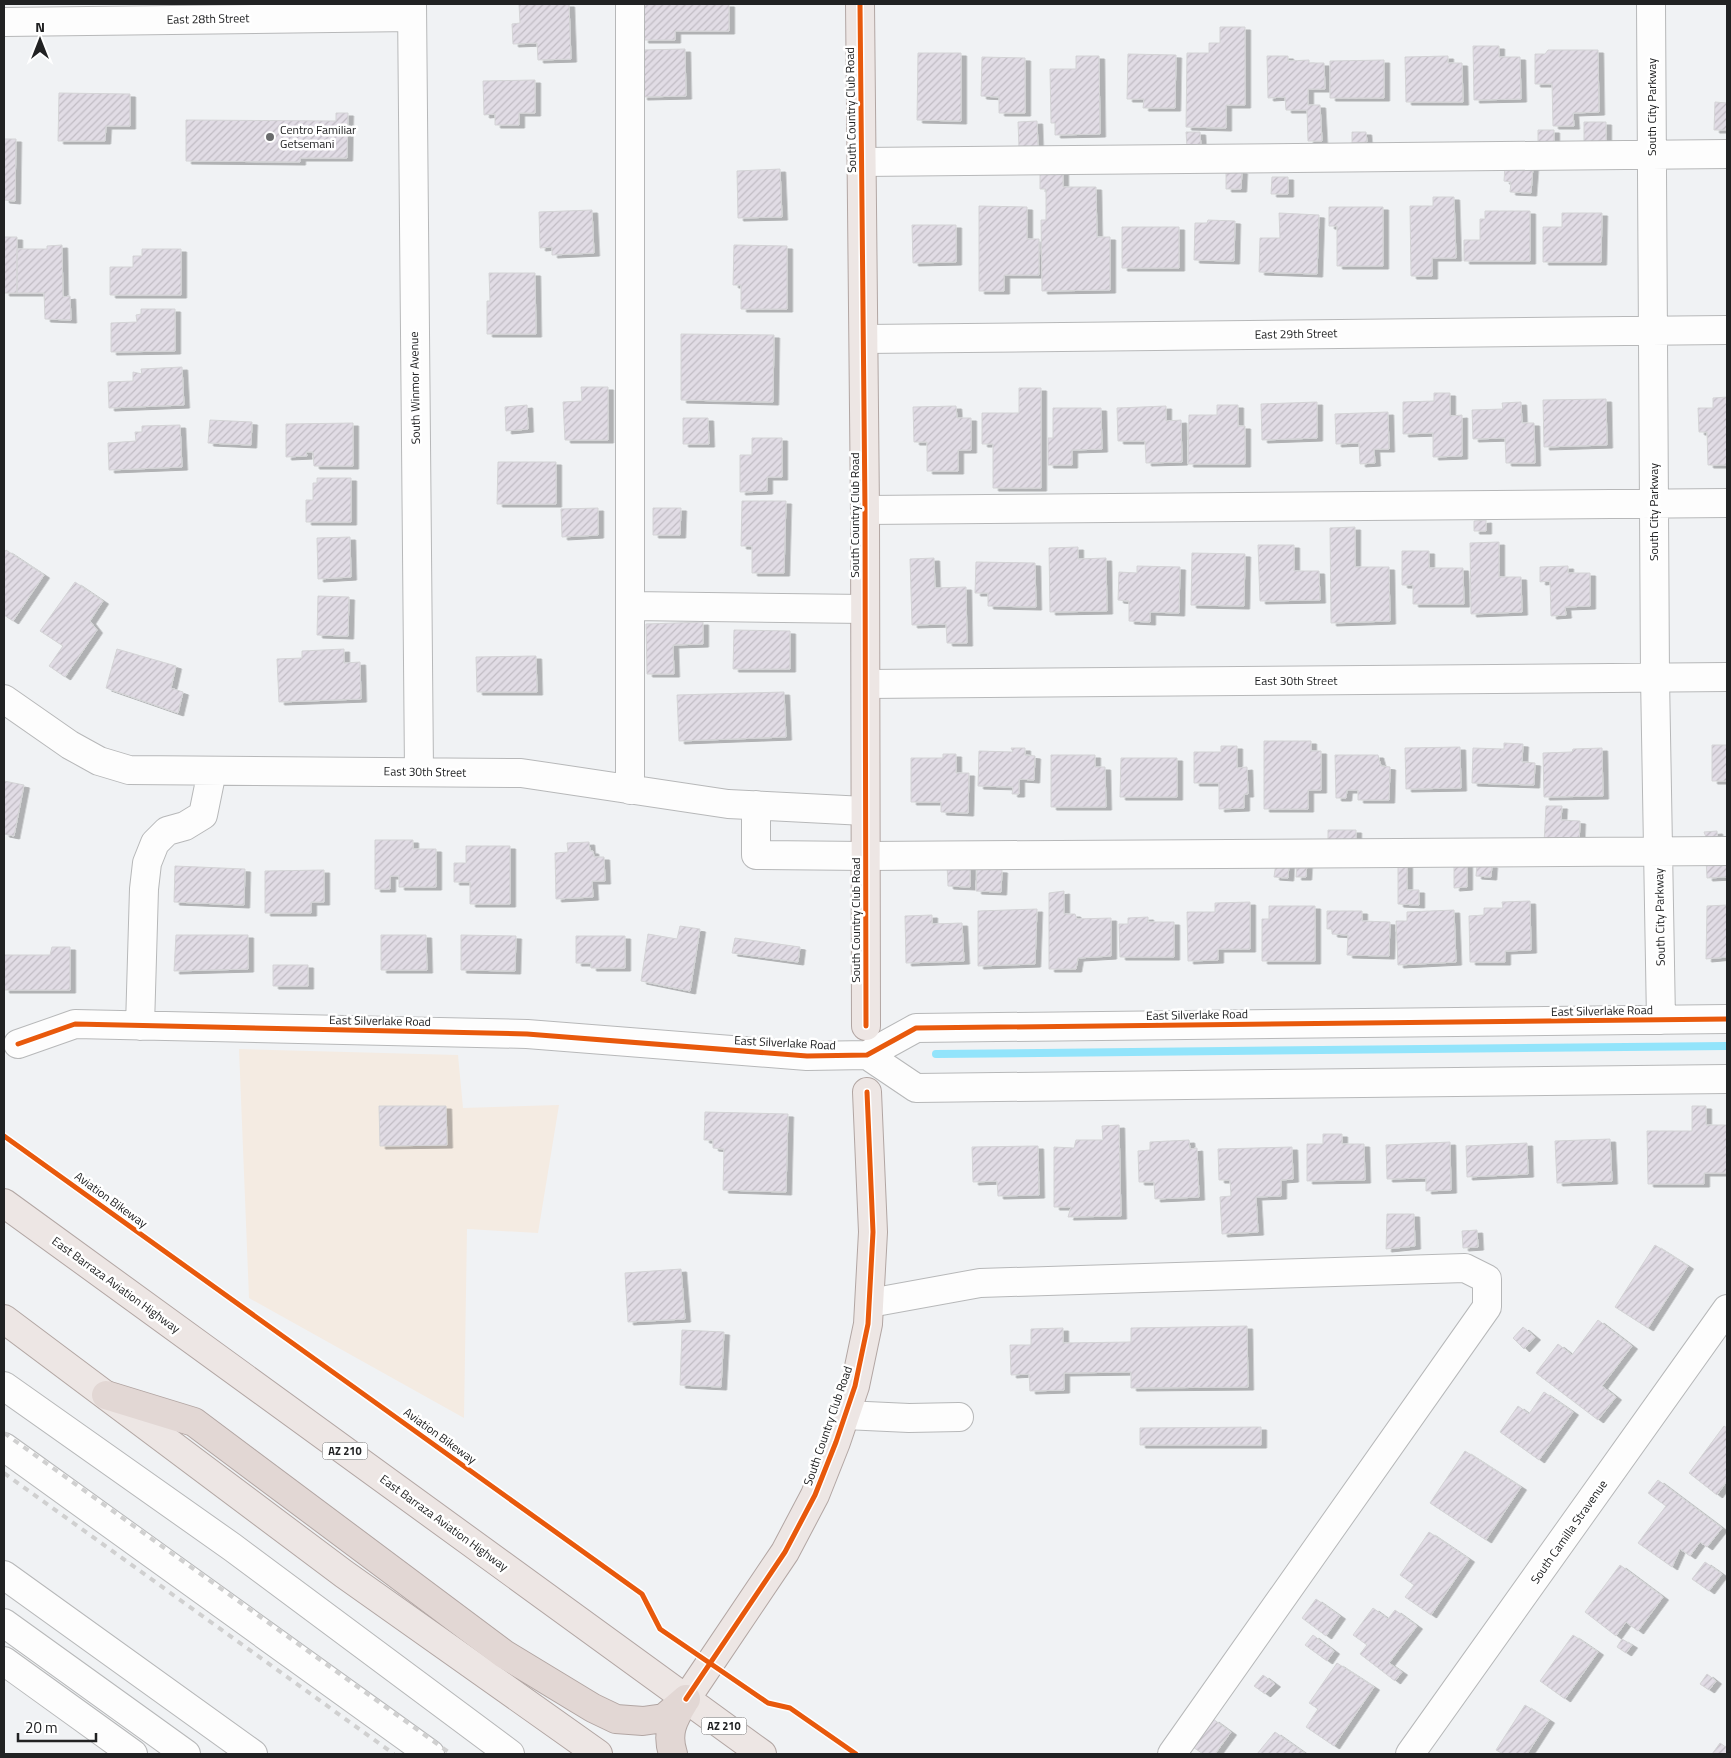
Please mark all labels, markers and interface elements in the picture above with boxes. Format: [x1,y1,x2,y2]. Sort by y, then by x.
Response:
street label: East 28th Street [166,8,250,29]
north arrow [15,15,65,65]
text: N [35,16,45,37]
street label: South Country Club Road [840,47,861,173]
street label: South City Parkway [1642,58,1661,156]
place label: Centro Familiar Getsemani [280,120,356,153]
marker: Centro Familiar Getsemani [264,131,276,143]
street label: East 29th Street [1254,323,1338,344]
street label: South Winmor Avenue [404,331,425,445]
street label: South Country Club Road [845,452,864,578]
street label: South City Parkway [1644,463,1663,561]
street label: East 30th Street [1255,671,1338,690]
street label: East 30th Street [383,761,467,782]
street label: South Country Club Road [846,857,865,983]
street label: South City Parkway [1649,868,1670,966]
street label: East Silverlake Road [1551,1000,1653,1021]
street label: East Silverlake Road [1146,1004,1248,1025]
street label: East Silverlake Road [329,1010,431,1031]
street label: East Silverlake Road [734,1030,836,1055]
street label: Aviation Bikeway [71,1167,152,1233]
street label: East Barraza Aviation Highway [48,1231,185,1338]
street label: South Country Club Road [798,1363,857,1488]
street label: Aviation Bikeway [400,1403,481,1469]
road number: AZ 210 [322,1442,368,1460]
street label: East Barraza Aviation Highway [376,1469,513,1576]
street label: South Camilla Stravenue [1525,1476,1612,1588]
scale bar [18,1710,95,1742]
text: 20 m [25,1716,58,1739]
road number: AZ 210 [702,1718,746,1734]

